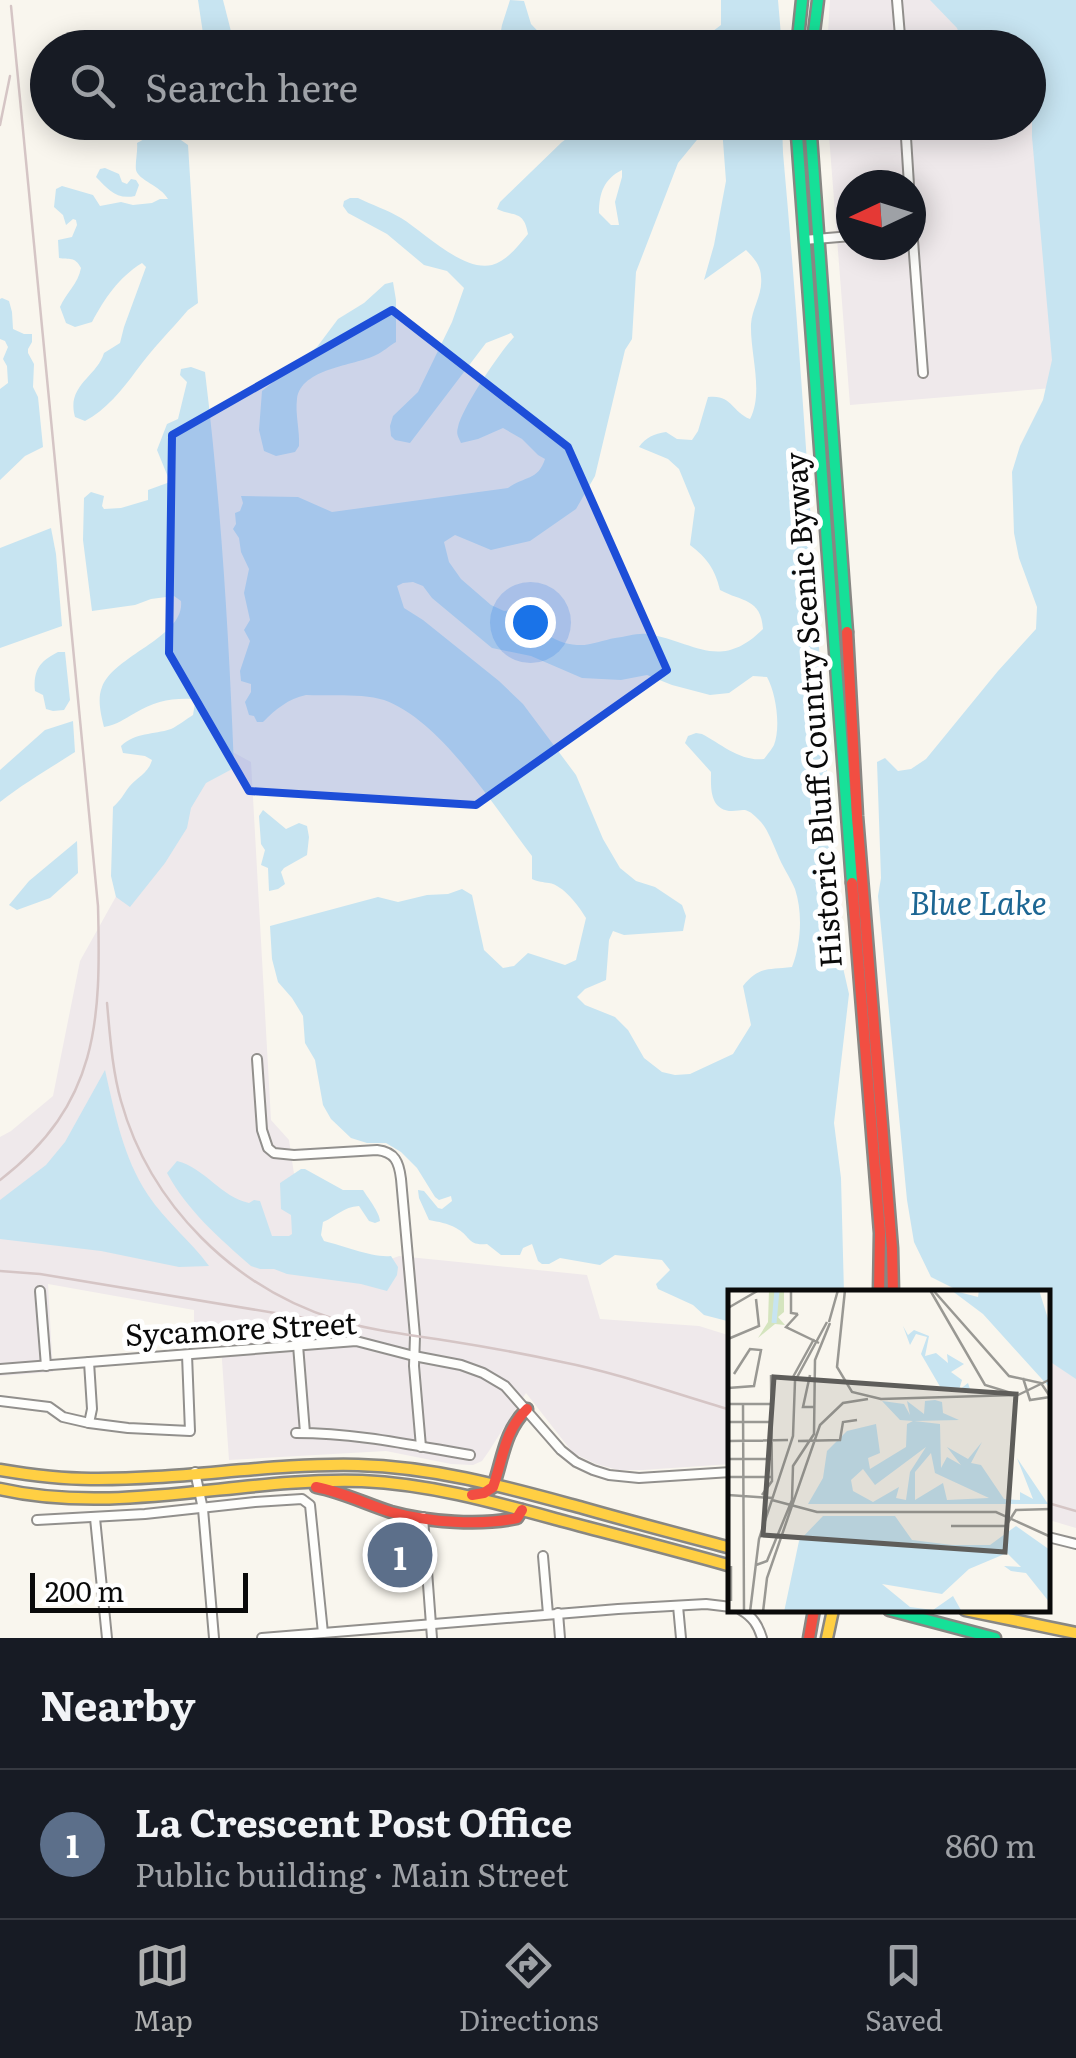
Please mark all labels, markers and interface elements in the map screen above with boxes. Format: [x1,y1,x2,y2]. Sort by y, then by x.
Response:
search box [30,30,1046,140]
text: Search here [145,57,358,114]
icon: search [65,58,120,113]
north arrow [836,170,926,260]
street label: Historic Bluff Country Scenic Byway [771,450,851,969]
your location [505,597,556,648]
water label: Blue Lake [909,877,1047,925]
inset map [728,1290,1051,1613]
street label: Sycamore Street [124,1299,358,1355]
pin: 1 [368,1518,432,1592]
scale bar [30,1568,248,1612]
text: 200 m [45,1569,124,1611]
text: Nearby [40,1672,196,1734]
text: La Crescent Post Office [135,1792,572,1849]
text: 1 [66,1820,79,1868]
text: 860 m [945,1820,1036,1868]
text: Public building · Main Street [135,1849,568,1897]
tab: Map [133,1938,193,2040]
tab: Directions [459,1938,599,2040]
tab: Saved [865,1938,943,2040]

